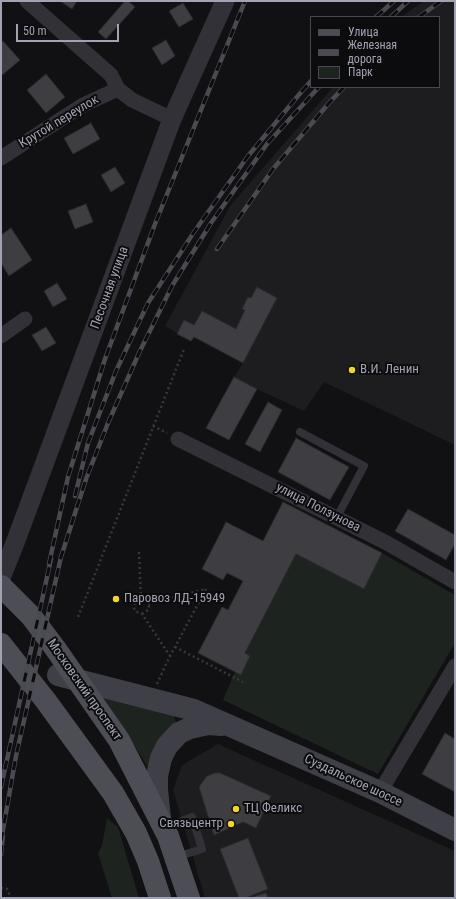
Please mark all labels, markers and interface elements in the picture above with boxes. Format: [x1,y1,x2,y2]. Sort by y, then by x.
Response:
scale bar [18,16,121,42]
legend [310,16,440,88]
text: 50 m [23,24,47,38]
text: Улица [348,25,378,39]
text: Железная дорога [347,38,397,66]
text: Парк [348,65,373,79]
street label: Крутой переулок [16,92,102,152]
street label: Песочная улица [88,245,132,331]
place label: В.И. Ленин [360,362,419,378]
marker: В.И. Ленин [347,365,357,375]
street label: улица Ползунова [273,480,363,536]
place label: Паровоз ЛД-15949 [124,591,225,607]
marker: Паровоз ЛД-15949 [111,594,121,604]
street label: Московский проспект [43,636,125,744]
street label: Суздальское шоссе [302,752,404,810]
place label: ТЦ Феликс [244,801,302,817]
marker: ТЦ Феликс [231,804,241,814]
place label: Связьцентр [159,816,223,832]
marker: Связьцентр [226,819,236,829]

